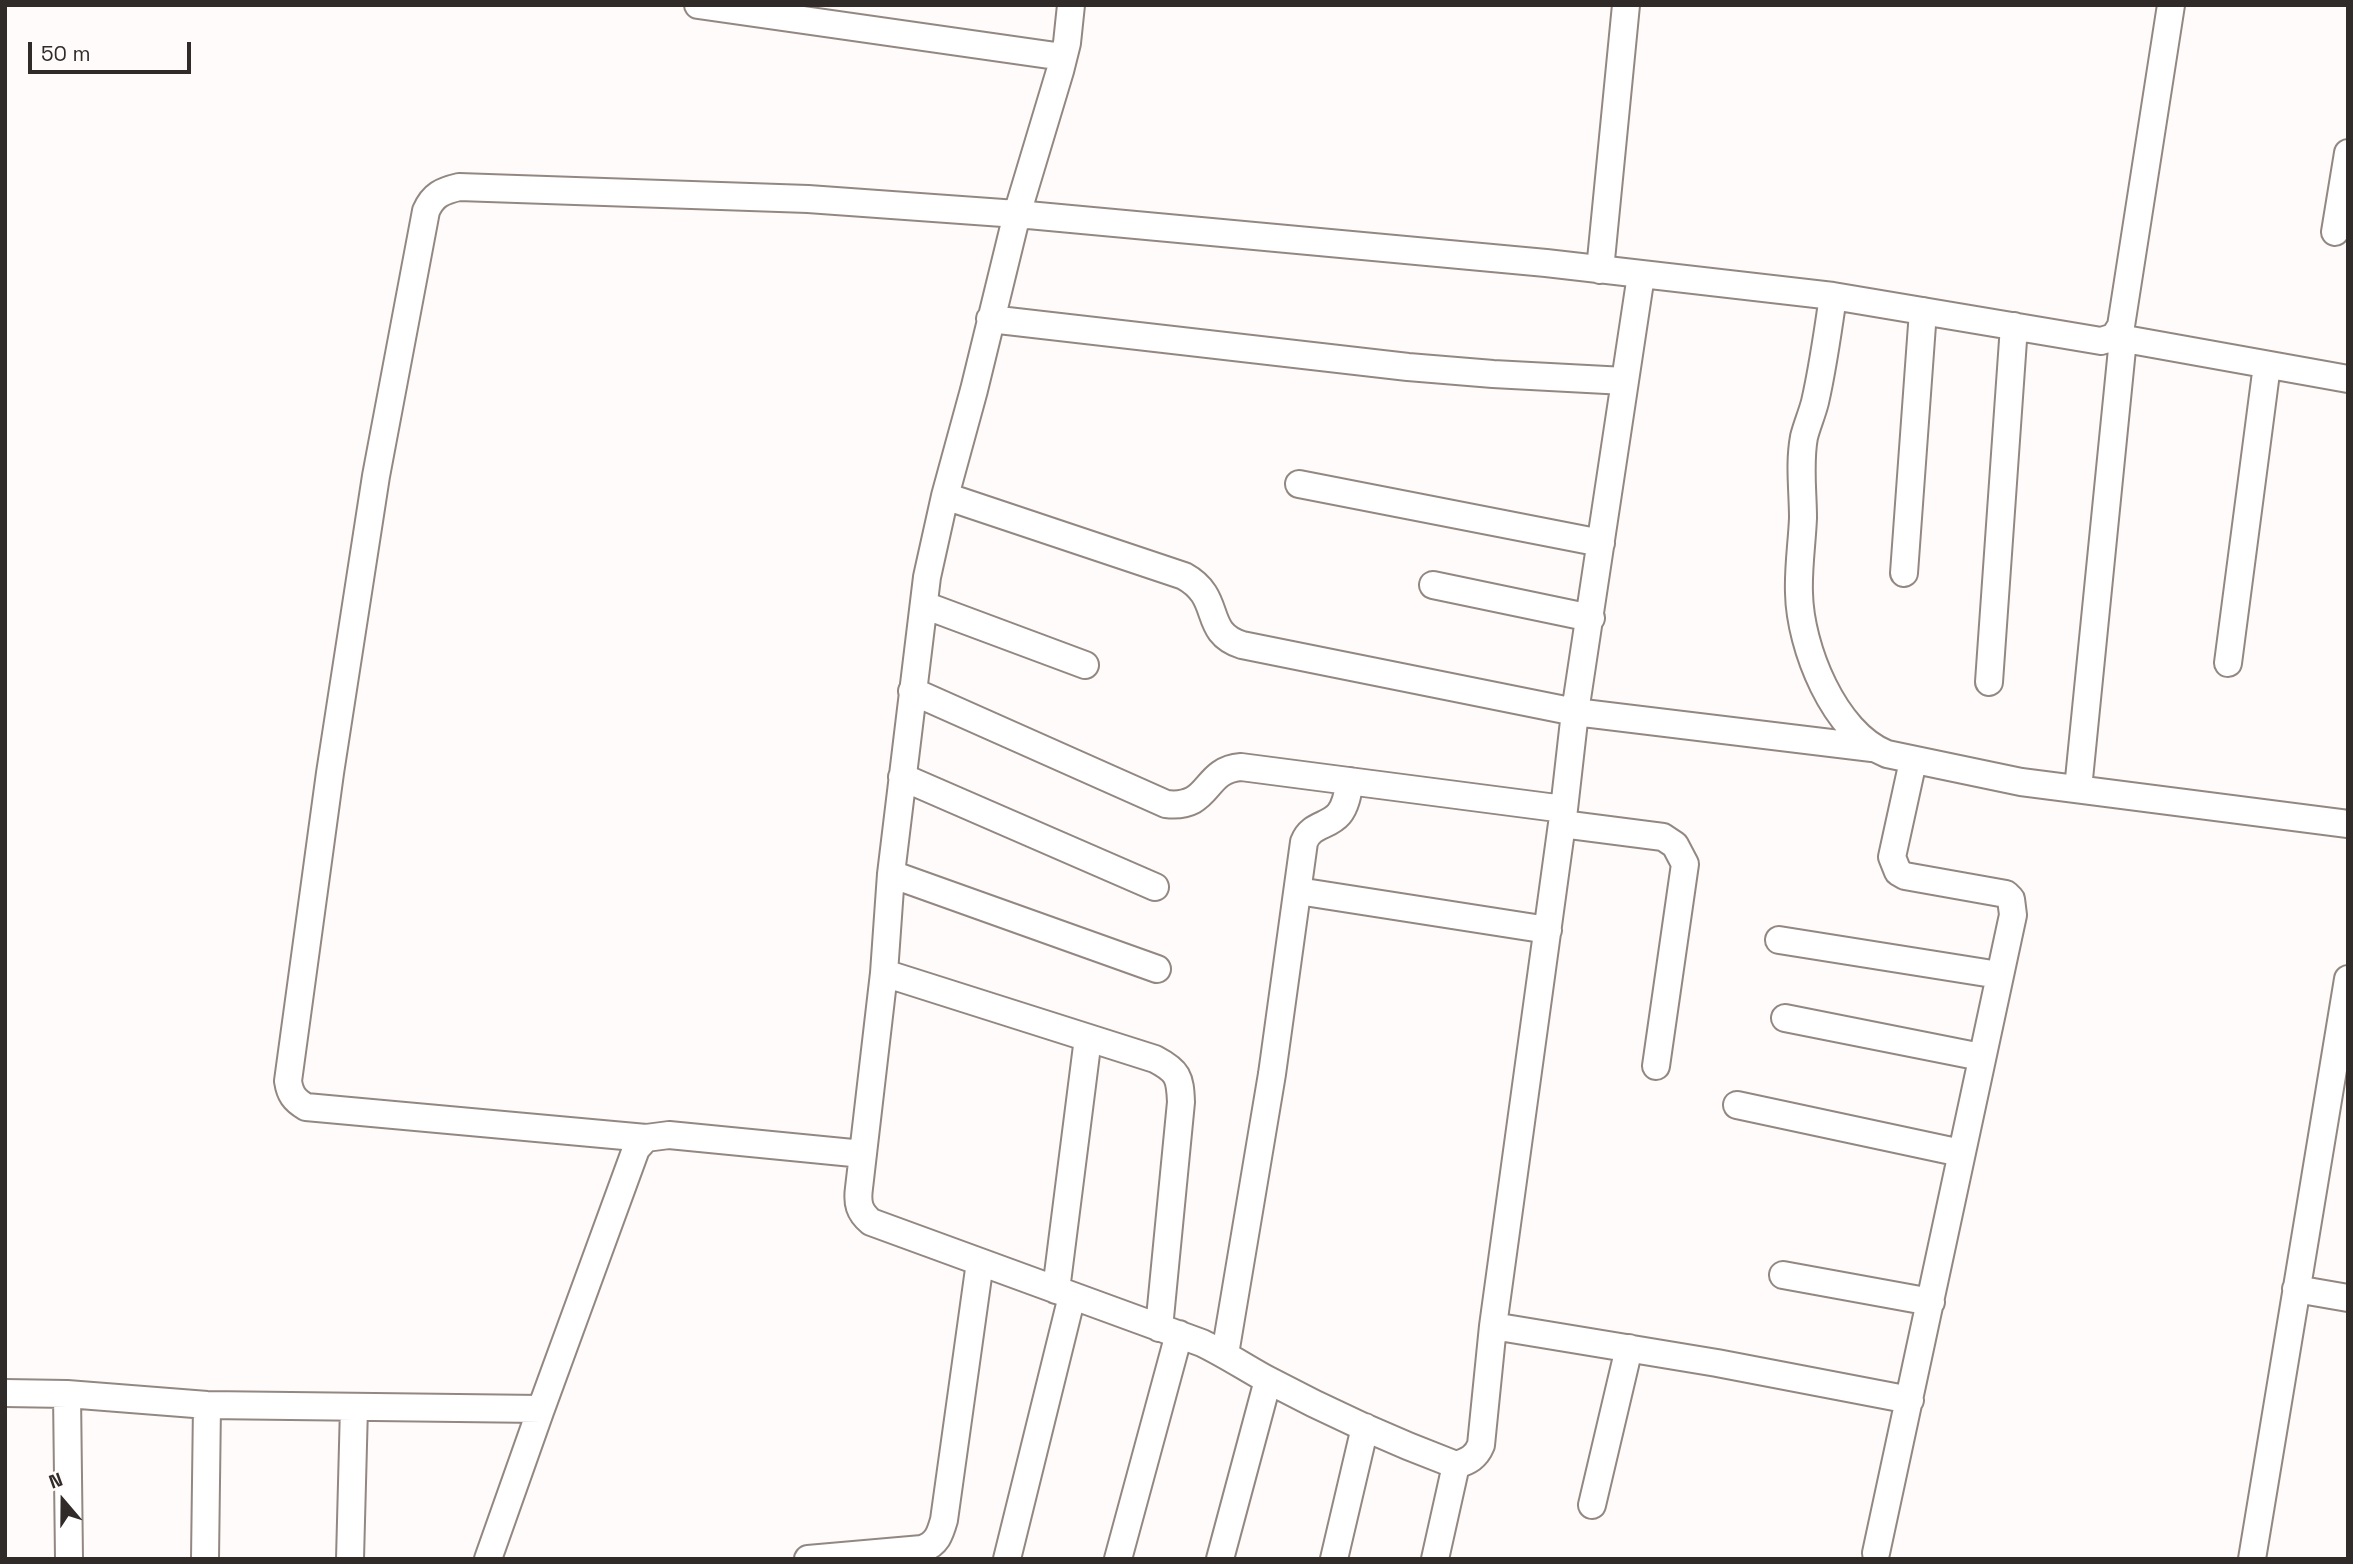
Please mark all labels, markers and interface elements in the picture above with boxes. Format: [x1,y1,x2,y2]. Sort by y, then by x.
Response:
scale bar [32,28,194,72]
text: 50 m [41,40,91,67]
north arrow [28,1466,98,1536]
text: N [45,1467,66,1495]

